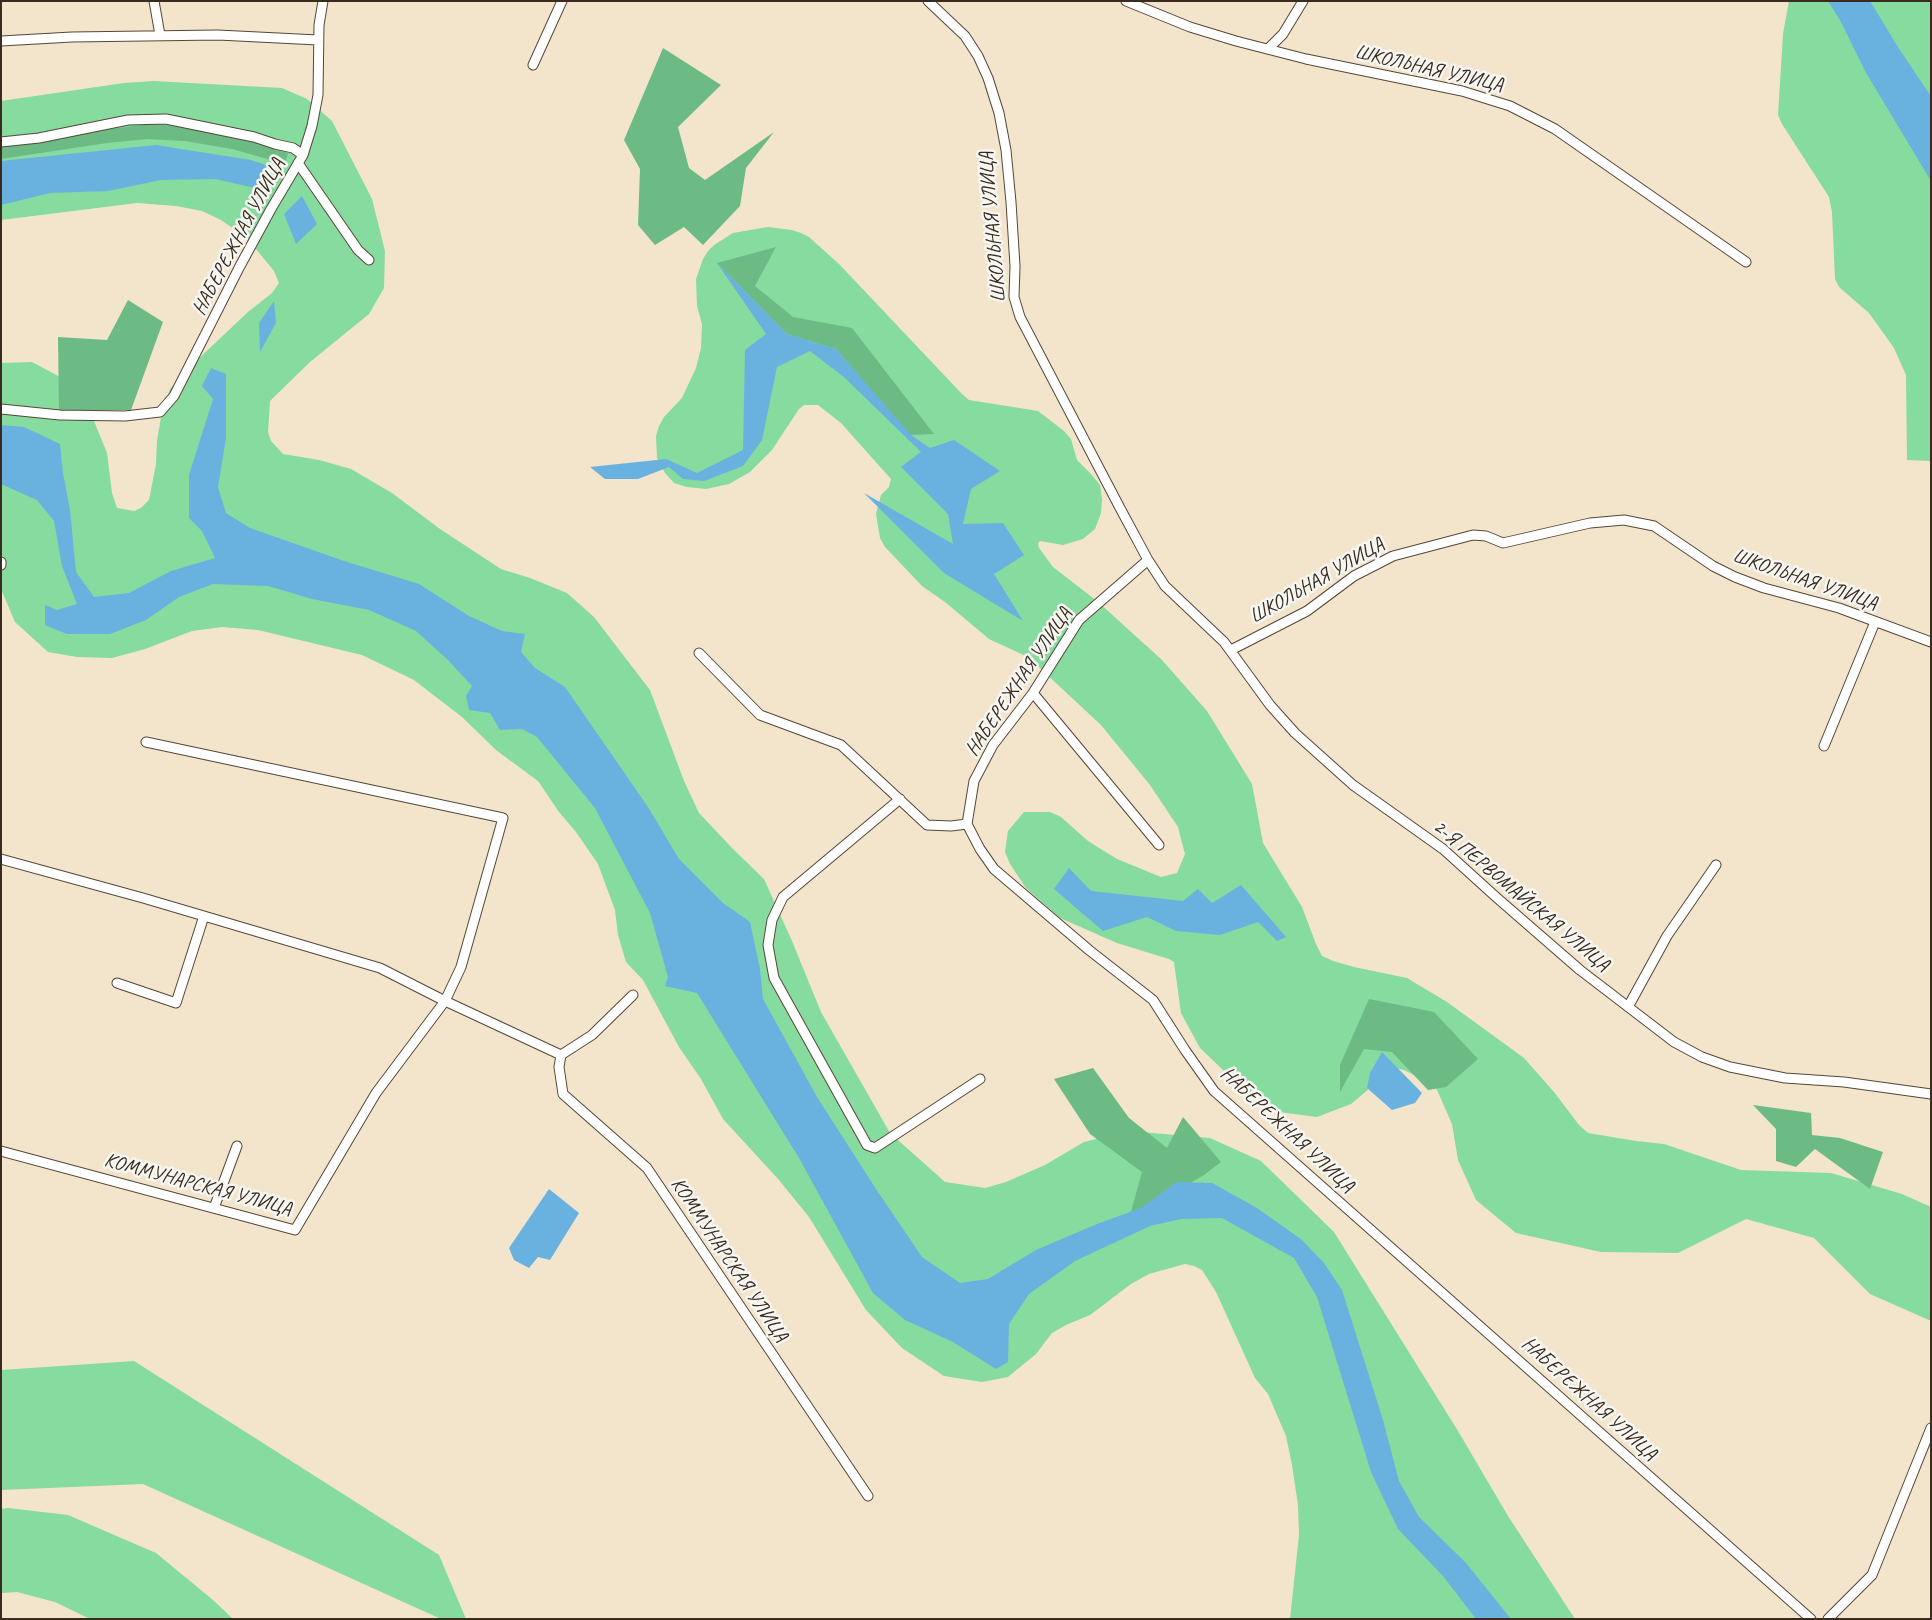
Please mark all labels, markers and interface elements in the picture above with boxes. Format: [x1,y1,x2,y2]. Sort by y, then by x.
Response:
street label: ШКОЛЬНАЯ УЛИЦА [1353,40,1505,98]
street label: ШКОЛЬНАЯ УЛИЦА [974,151,1012,303]
street label: НАБЕРЕЖНАЯ УЛИЦА [188,155,290,319]
street label: ШКОЛЬНАЯ УЛИЦА [1245,533,1389,629]
street label: ШКОЛЬНАЯ УЛИЦА [1730,544,1880,616]
street label: НАБЕРЕЖНАЯ УЛИЦА [960,603,1078,761]
street label: 2-Я ПЕРВОМАЙСКАЯ УЛИЦА [1428,815,1614,977]
street label: НАБЕРЕЖНАЯ УЛИЦА [1215,1062,1359,1198]
street label: КОММУНАРСКАЯ УЛИЦА [102,1148,294,1222]
street label: КОММУНАРСКАЯ УЛИЦА [665,1173,793,1347]
street label: НАБЕРЕЖНАЯ УЛИЦА [1516,1332,1662,1466]

